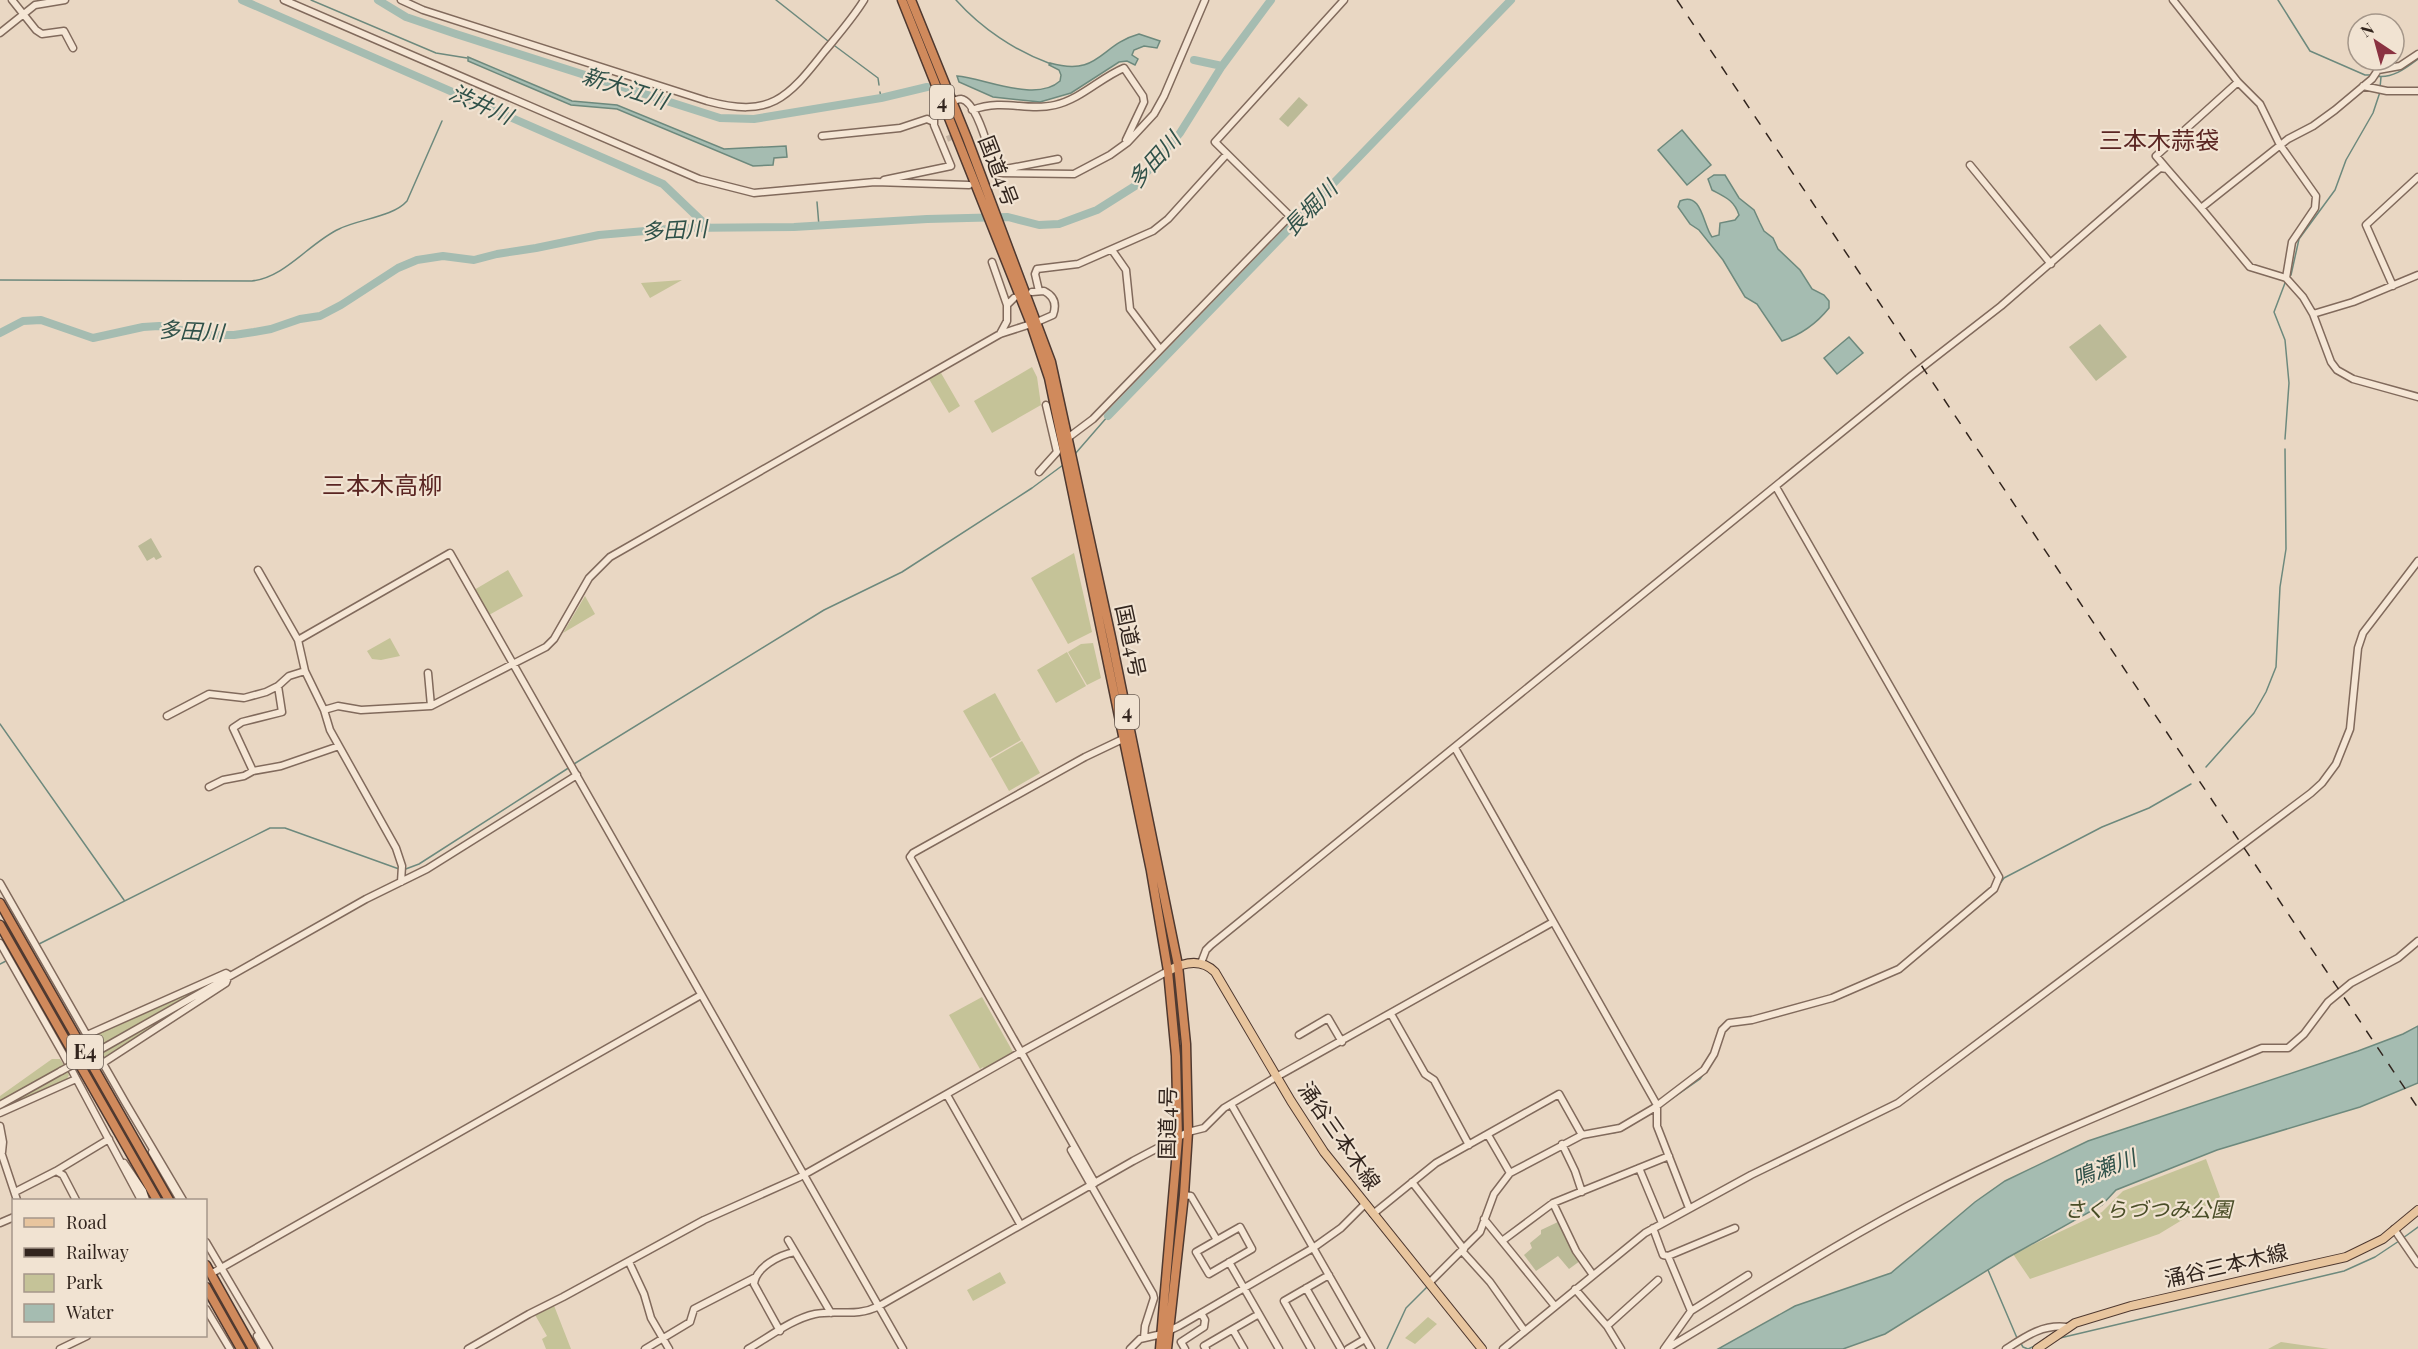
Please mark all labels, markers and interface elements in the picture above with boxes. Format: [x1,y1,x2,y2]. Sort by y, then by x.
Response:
north arrow [2346,12,2406,72]
text: N [2356,17,2378,41]
water label: 新大江川 [579,59,674,116]
water label: 渋井川 [445,76,519,131]
road number: 4 [930,85,954,119]
water label: 多田川 [1120,123,1188,194]
district label: 三本木蒜袋 [2099,123,2219,155]
street label: 国道4号 [974,131,1026,210]
water label: 長堀川 [1276,172,1344,241]
water label: 多田川 [640,212,710,246]
water label: 多田川 [157,313,227,347]
district label: 三本木高柳 [322,468,442,500]
street label: 国道4号 [1111,602,1153,679]
road number: 4 [1115,695,1139,729]
road number: E4 [67,1035,103,1069]
street label: 涌谷三本木線 [1293,1075,1388,1194]
street label: 国道4号 [1151,1086,1181,1160]
water label: 鳴瀬川 [2068,1141,2142,1192]
park label: さくらづつみ公園 [2064,1194,2235,1222]
legend [12,1199,207,1337]
text: Road [66,1210,107,1234]
street label: 涌谷三本木線 [2161,1236,2290,1292]
text: Railway [66,1240,129,1264]
text: Park [66,1270,103,1294]
text: Water [65,1300,114,1324]

